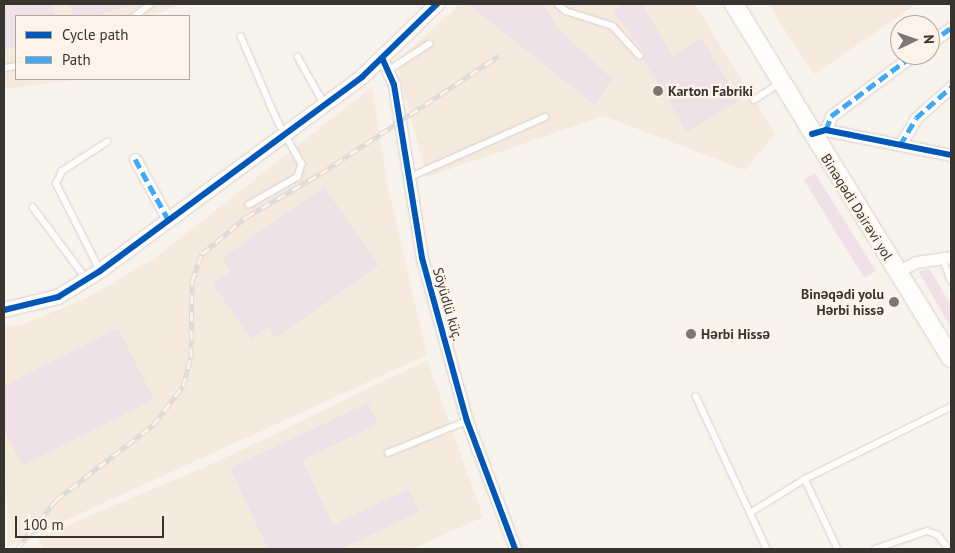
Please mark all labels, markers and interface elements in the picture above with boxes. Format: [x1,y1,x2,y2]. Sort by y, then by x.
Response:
legend [15,15,190,80]
north arrow [890,15,940,65]
text: Cycle path [62,25,128,44]
text: N [920,34,938,44]
text: Path [62,50,91,69]
place label: Karton Fabriki [668,83,753,99]
marker: Karton Fabriki [652,85,664,97]
street label: Binəqədi Dairəvi yol [817,151,897,263]
street label: Söyüdlü küç. [430,265,466,343]
place label: Binəqədi yolu Hərbi hissə [801,286,884,318]
marker: Binəqədi yolu Hərbi hissə [888,296,900,308]
place label: Hərbi Hissə [701,326,770,342]
marker: Hərbi Hissə [685,328,697,340]
scale bar [18,506,166,538]
text: 100 m [23,515,64,534]

